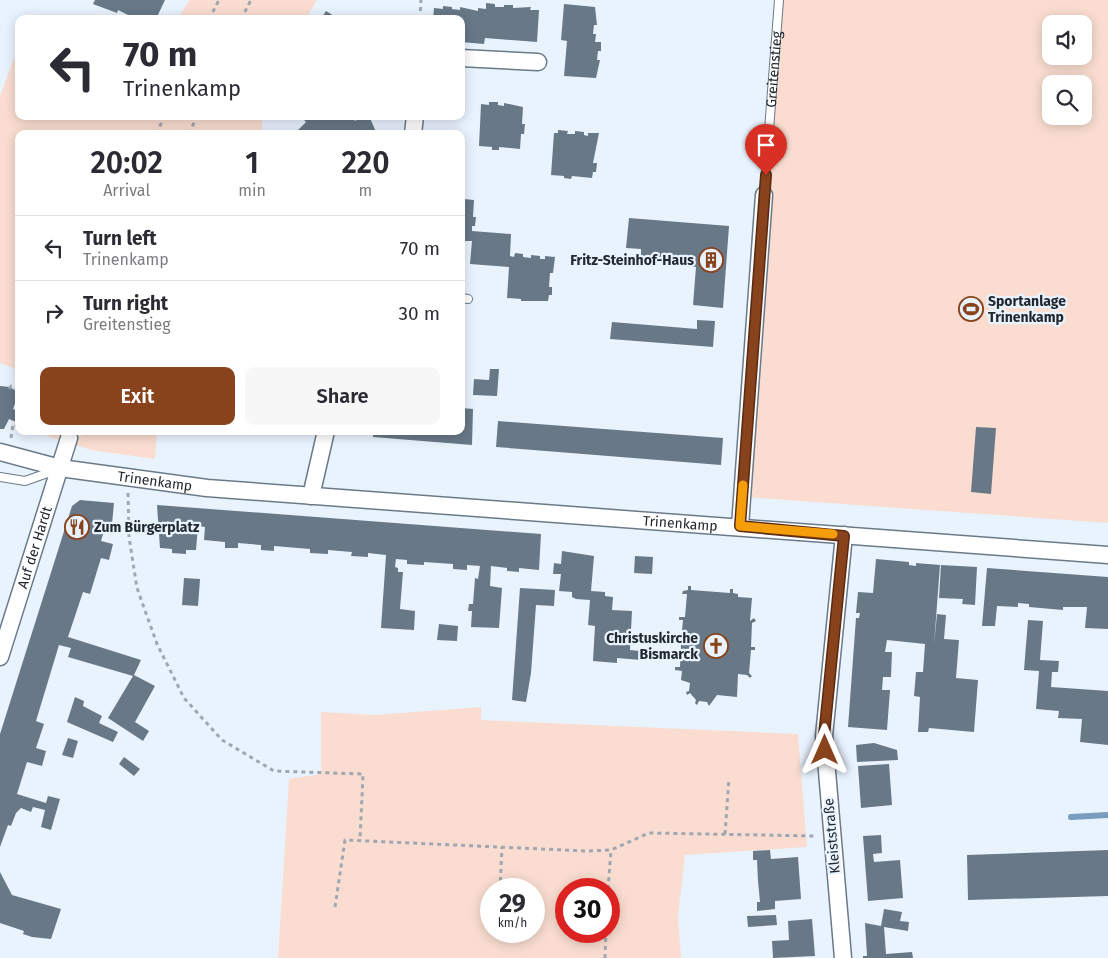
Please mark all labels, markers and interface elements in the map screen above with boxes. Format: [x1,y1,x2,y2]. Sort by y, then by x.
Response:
map controls [1042,15,1092,125]
button: sound [1042,15,1092,65]
street label: Greitenstieg [762,30,785,108]
text: 70 m [123,33,197,75]
icon: left [40,35,105,100]
text: Trinenkamp [123,75,241,102]
button: search [1042,75,1092,125]
pin [745,124,787,175]
icon: arrive [752,131,780,159]
text: 20:02 [90,145,163,181]
text: 1 [245,145,259,181]
text: 220 [341,145,390,181]
text: Arrival [103,181,150,200]
text: min [238,181,266,200]
text: m [359,181,372,200]
text: Turn left [83,227,157,250]
icon: left [40,234,68,262]
text: 70 m [400,237,440,260]
building icon: Fritz-Steinhof-Haus [698,247,724,273]
text: Trinenkamp [83,250,169,269]
place label: Fritz-Steinhof-Haus [570,252,694,269]
text: Turn right [83,292,168,315]
place label: Sportanlage Trinenkamp [988,293,1066,326]
sports icon: Sportanlage Trinenkamp [958,296,984,322]
icon: right [40,299,68,327]
text: 30 m [399,302,440,325]
text: Greitenstieg [83,315,170,334]
button: Exit [40,367,235,425]
button: Share [245,367,440,425]
street label: Trinenkamp [117,467,193,494]
street label: Auf der Hardt [14,503,56,591]
street label: Trinenkamp [642,512,718,534]
restaurant icon: Zum Bürgerplatz [64,514,90,540]
place label: Zum Bürgerplatz [94,519,200,536]
place label: Christuskirche Bismarck [606,630,698,663]
church icon: Christuskirche Bismarck [703,633,729,659]
position arrow [798,723,850,775]
street label: Kleiststraße [820,798,844,874]
speed limit sign: 30 [555,878,620,943]
text: 29 [499,889,526,919]
text: km/h [498,916,527,930]

